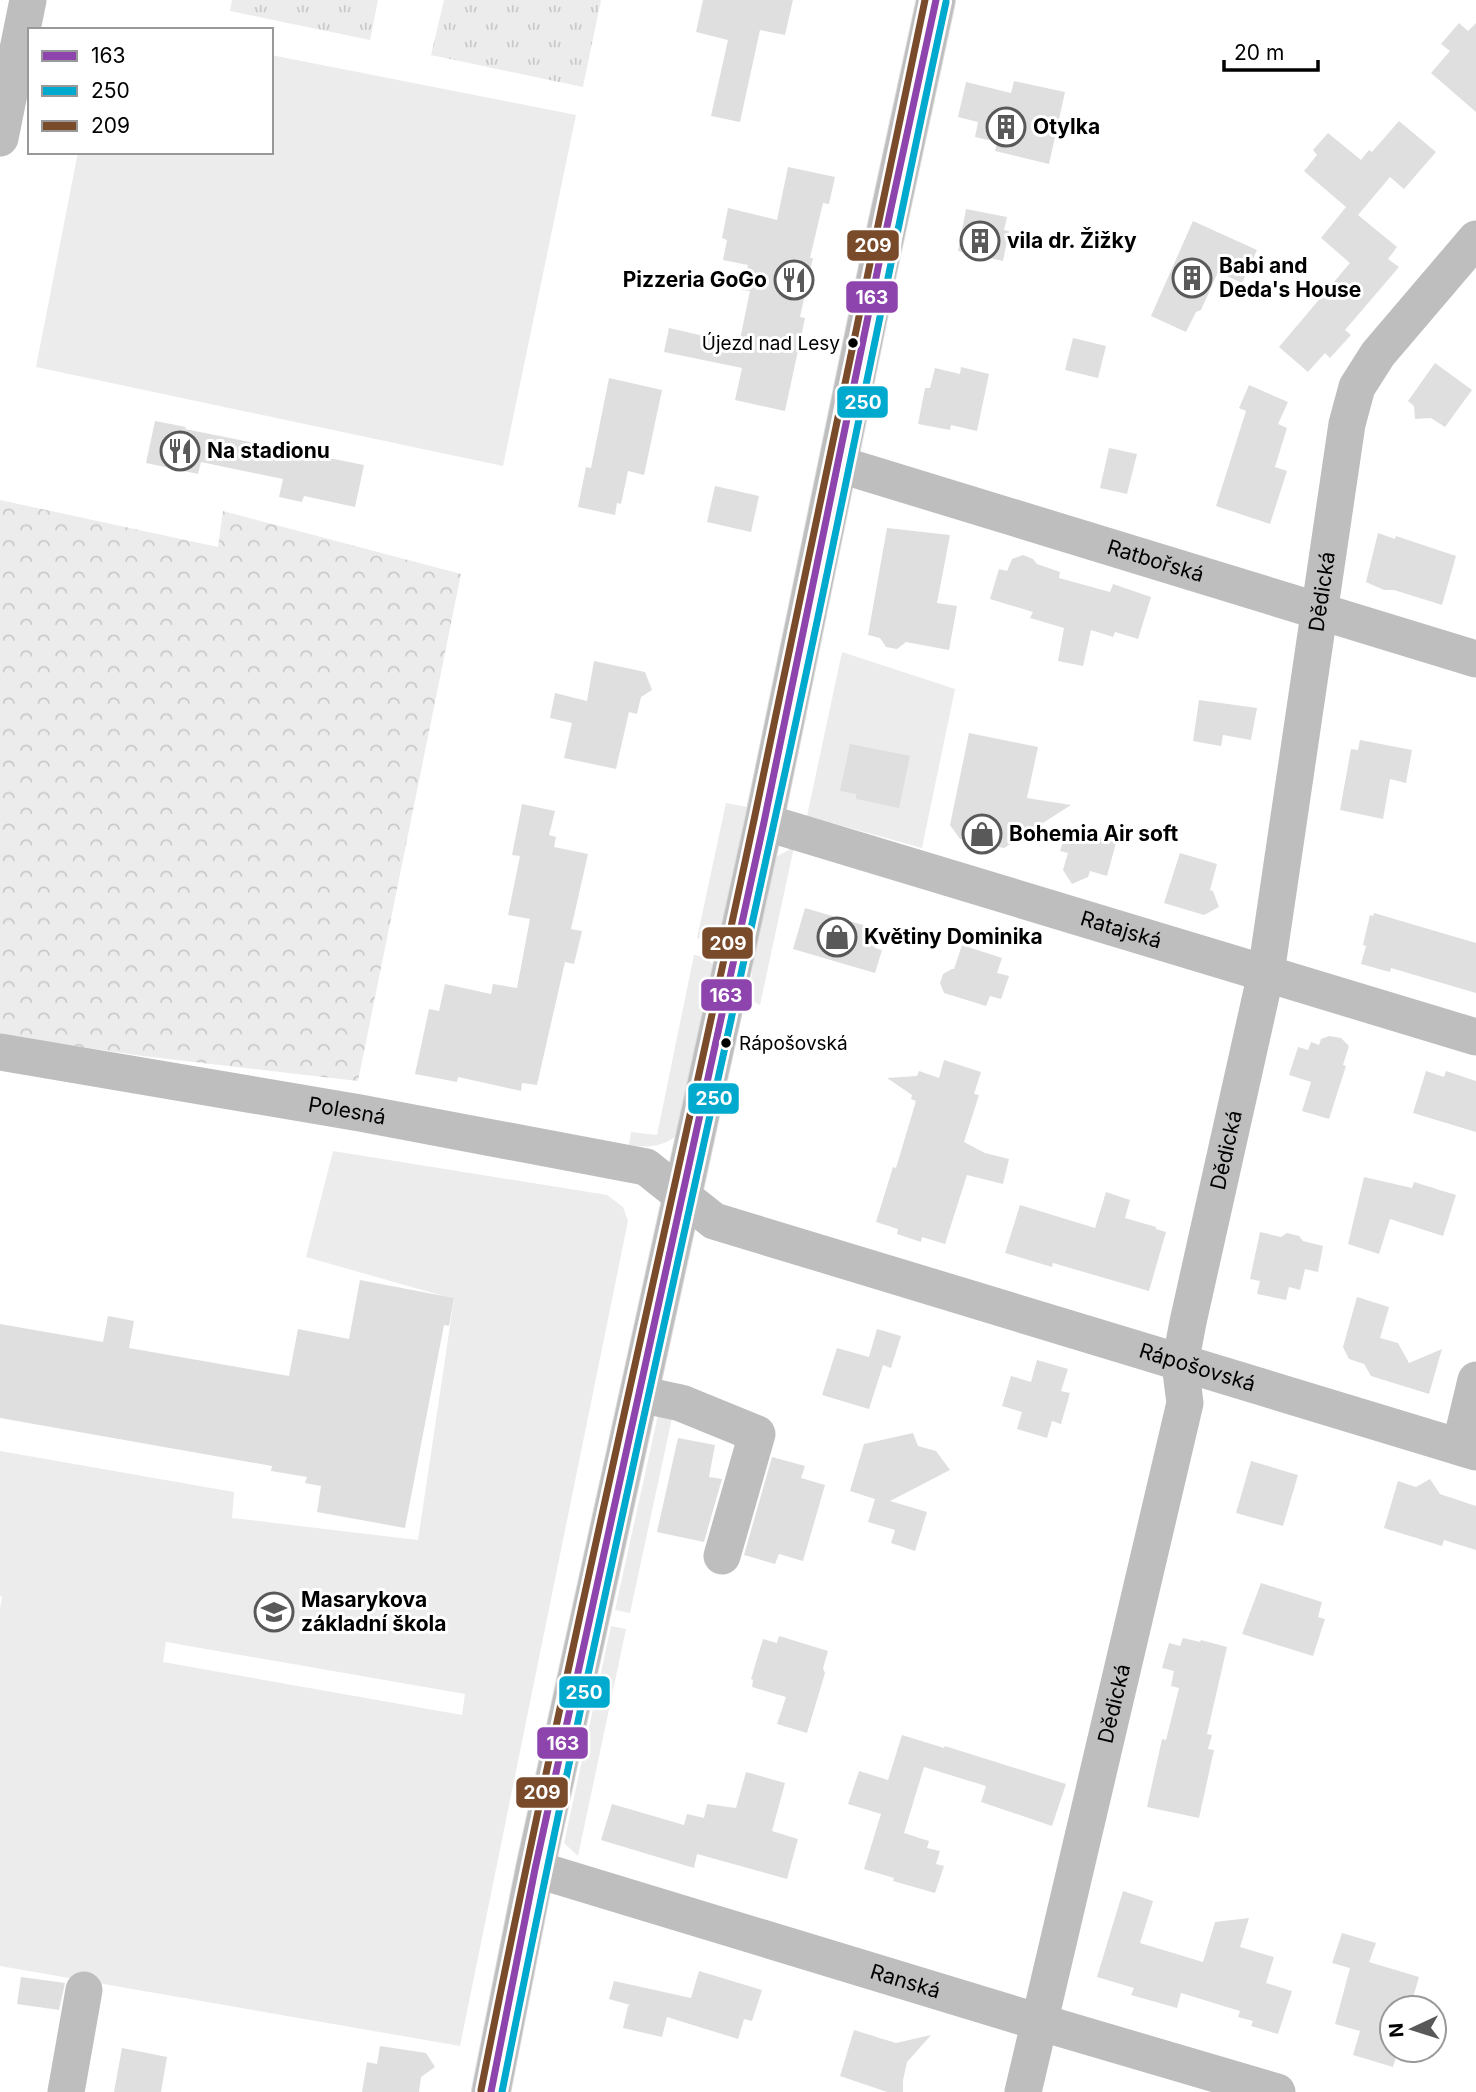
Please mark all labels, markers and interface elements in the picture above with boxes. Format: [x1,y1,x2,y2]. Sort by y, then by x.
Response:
legend [28,28,273,154]
scale bar [1224,28,1318,72]
text: 20 m [1234,40,1284,65]
text: 163 [91,43,126,68]
text: 250 [91,78,130,103]
building icon: Otylka [985,106,1027,148]
text: 209 [91,113,130,138]
place label: Otylka [1033,114,1100,139]
building icon: vila dr. Žižky [959,220,1001,262]
place label: vila dr. Žižky [1007,227,1137,253]
line badge: 209 [846,229,900,262]
text: 209 [854,234,892,257]
place label: Babi and Deda's House [1219,253,1361,302]
building icon: Babi and Deda's House [1171,257,1213,299]
restaurant icon: Pizzeria GoGo [773,259,815,301]
place label: Pizzeria GoGo [623,267,767,292]
line badge: 163 [845,280,899,314]
text: 163 [856,286,888,309]
place label: Újezd nad Lesy [702,331,840,355]
marker: Újezd nad Lesy [846,336,860,350]
line badge: 250 [836,385,889,419]
text: 250 [845,391,881,414]
restaurant icon: Na stadionu [159,430,201,472]
place label: Na stadionu [207,438,330,463]
street label: Ratbořská [1104,534,1207,587]
street label: Dědická [1304,550,1340,633]
shop icon: Bohemia Air soft [961,813,1003,855]
place label: Bohemia Air soft [1009,821,1178,846]
street label: Ratajská [1078,905,1165,953]
shop icon: Květiny Dominika [816,916,858,958]
place label: Květiny Dominika [864,924,1043,949]
line badge: 209 [701,926,754,960]
text: 209 [709,932,747,955]
line badge: 163 [700,978,753,1012]
text: 163 [710,984,742,1007]
place label: Rápošovská [739,1032,848,1055]
marker: Rápošovská [719,1036,733,1050]
line badge: 250 [687,1082,740,1115]
text: 250 [696,1087,732,1110]
street label: Polesná [306,1091,388,1130]
street label: Dědická [1205,1108,1247,1192]
street label: Rápošovská [1136,1338,1259,1396]
place label: Masarykova základní škola [301,1587,447,1636]
school or university icon: Masarykova základní škola [253,1591,295,1633]
street label: Dědická [1092,1661,1135,1746]
line badge: 250 [558,1675,611,1709]
text: 250 [566,1681,602,1704]
line badge: 163 [536,1726,589,1760]
text: 163 [547,1732,579,1755]
line badge: 209 [515,1776,569,1809]
text: 209 [523,1781,561,1804]
street label: Ranská [867,1959,944,2003]
north arrow [1378,1994,1448,2064]
text: N [1385,2022,1409,2038]

